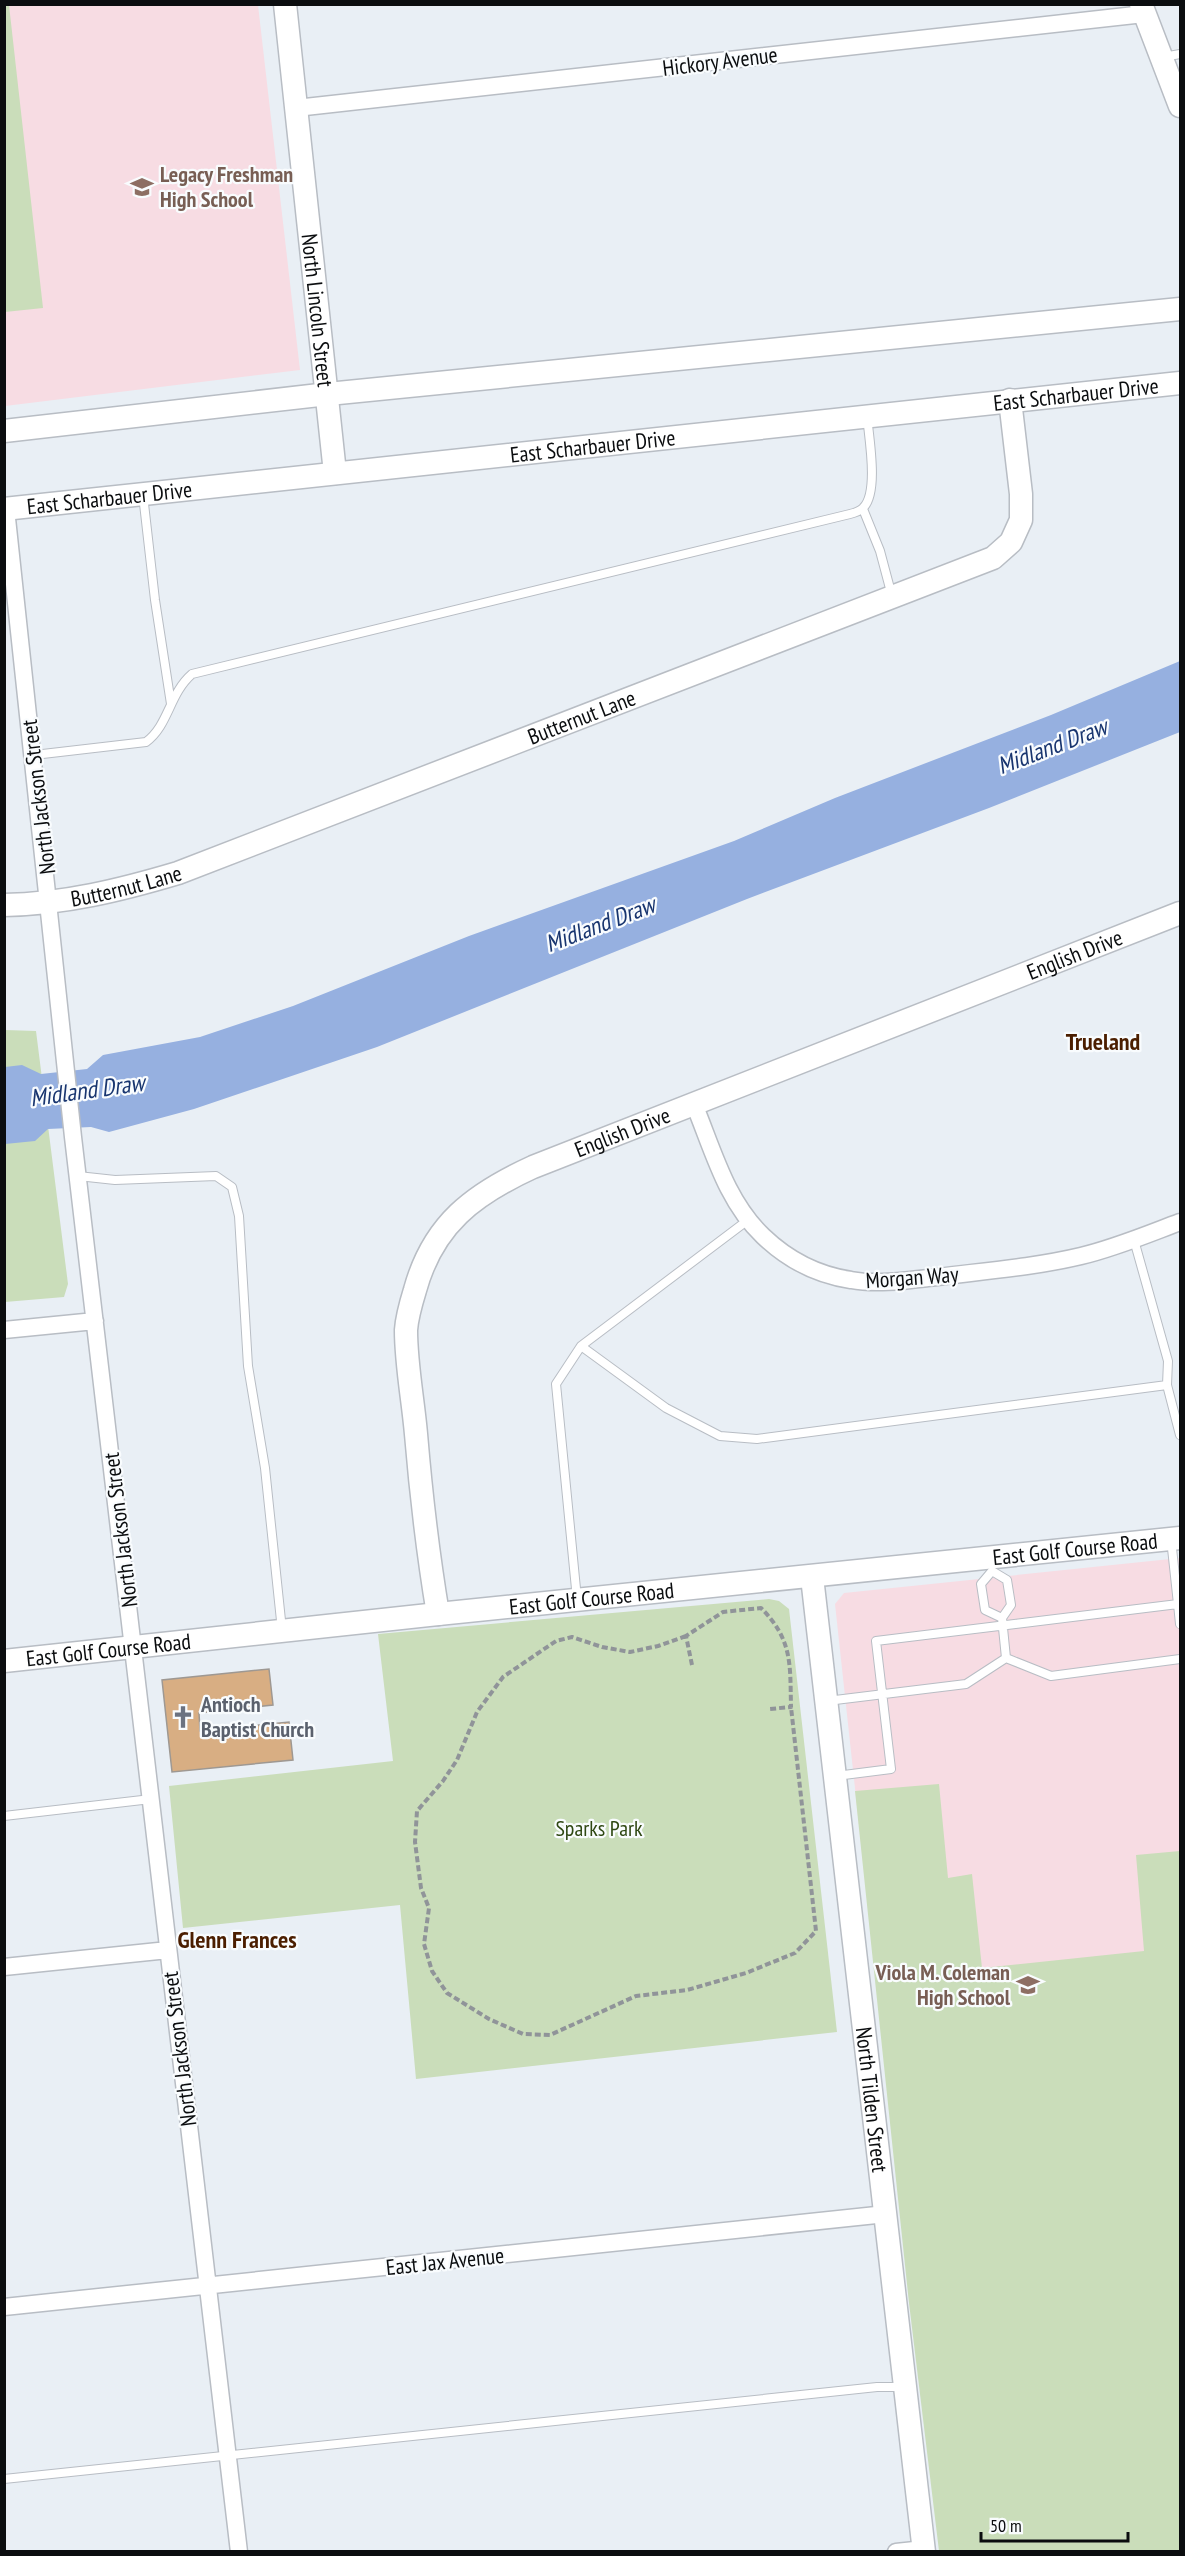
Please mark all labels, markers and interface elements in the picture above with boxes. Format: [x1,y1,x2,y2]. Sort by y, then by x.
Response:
street label: Hickory Avenue [661,40,779,82]
place label: Legacy Freshman High School [160,160,293,213]
school or university icon: Legacy Freshman High School [129,174,155,200]
street label: North Lincoln Street [296,232,340,388]
street label: East Scharbauer Drive [992,371,1160,417]
street label: East Scharbauer Drive [509,423,677,469]
street label: East Scharbauer Drive [25,475,193,520]
street label: Butternut Lane [524,684,639,751]
water label: Midland Draw [993,710,1115,781]
street label: North Jackson Street [15,718,61,876]
street label: Butternut Lane [69,859,185,913]
water label: Midland Draw [541,888,663,959]
street label: English Drive [1023,923,1126,986]
district label: Trueland [1066,1026,1140,1057]
water label: Midland Draw [28,1066,150,1113]
street label: English Drive [570,1101,674,1163]
street label: Morgan Way [865,1260,960,1294]
street label: North Jackson Street [97,1451,143,1609]
street label: East Golf Course Road [991,1526,1159,1571]
street label: East Golf Course Road [508,1576,675,1621]
street label: East Golf Course Road [25,1627,192,1673]
place label: Antioch Baptist Church [200,1690,314,1743]
church icon: Antioch Baptist Church [170,1704,196,1730]
park label: Sparks Park [555,1814,643,1842]
district label: Glenn Frances [177,1924,297,1955]
place label: Viola M. Coleman High School [875,1958,1011,2011]
street label: North Jackson Street [156,1970,202,2128]
school or university icon: Viola M. Coleman High School [1015,1972,1041,1998]
street label: North Tilden Street [850,2025,894,2174]
street label: East Jax Avenue [384,2241,506,2281]
scale bar [981,2505,1128,2543]
text: 50 m [990,2514,1022,2537]

